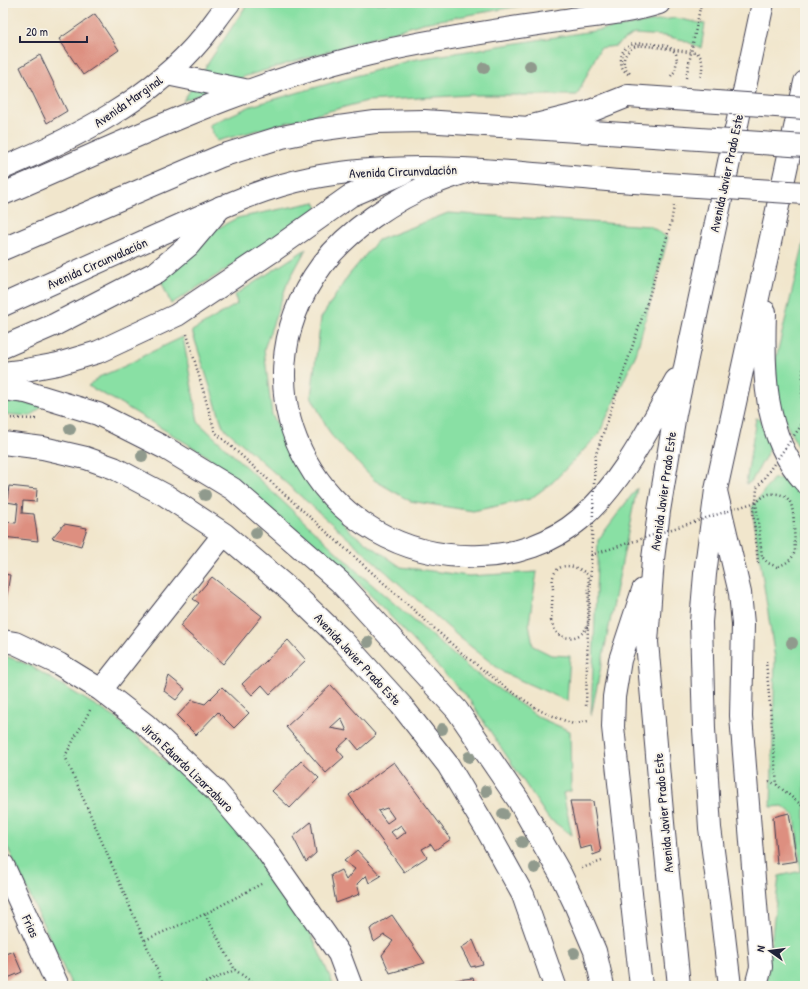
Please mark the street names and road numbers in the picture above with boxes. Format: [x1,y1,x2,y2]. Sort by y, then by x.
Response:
street label: Avenida Marginal [90,70,166,131]
street label: Avenida Javier Prado Este [705,112,747,234]
street label: Avenida Circunvalación [349,160,457,182]
street label: Avenida Circunvalación [44,233,150,293]
street label: Avenida Javier Prado Este [646,430,680,552]
street label: Avenida Javier Prado Este [311,609,405,709]
street label: Jirón Eduardo Lizarzaburo [138,718,238,816]
street label: Avenida Javier Prado Este [649,752,677,874]
street label: Frias [18,911,44,940]

